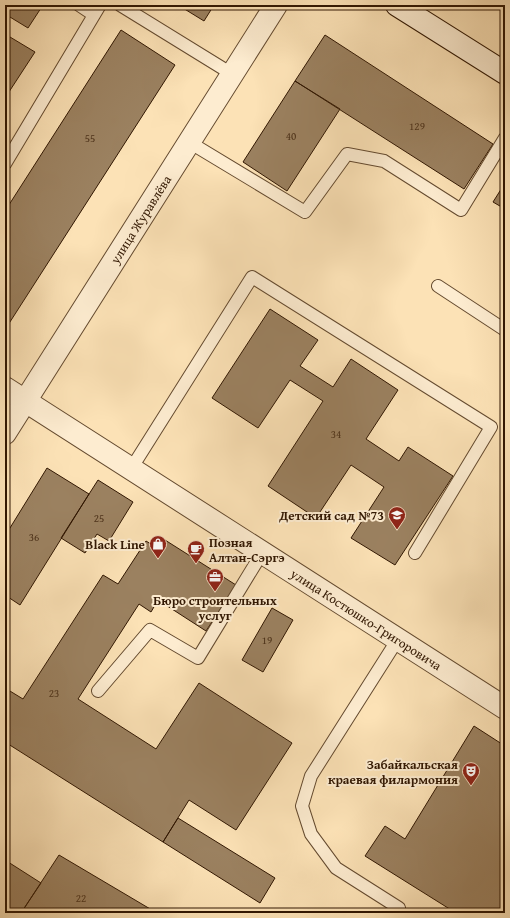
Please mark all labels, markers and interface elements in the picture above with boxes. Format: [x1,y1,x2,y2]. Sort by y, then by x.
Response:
house number: 129 [409,118,425,134]
house number: 40 [286,128,296,144]
house number: 55 [85,130,95,146]
street label: улица Журавлёва [105,171,176,268]
house number: 34 [331,426,341,442]
school or university icon: Детский сад №73 [387,505,407,530]
place label: Детский сад №73 [278,506,384,525]
house number: 25 [94,510,104,526]
house number: 36 [29,529,39,545]
place label: Позная Алтан-Сэргэ [209,533,285,567]
shop icon: Black Line [148,534,168,559]
place label: Black Line [85,535,145,554]
cafe icon: Позная Алтан-Сэргэ [186,539,206,564]
street label: улица Костюшко-Григоровича [286,564,446,676]
office icon: Бюро строительных услуг [205,567,225,592]
place label: Бюро строительных услуг [153,591,277,625]
house number: 19 [262,632,272,648]
house number: 23 [49,685,59,701]
place label: Забайкальская краевая филармония [328,755,458,789]
theatre icon: Забайкальская краевая филармония [461,761,481,786]
house number: 22 [76,890,86,906]

